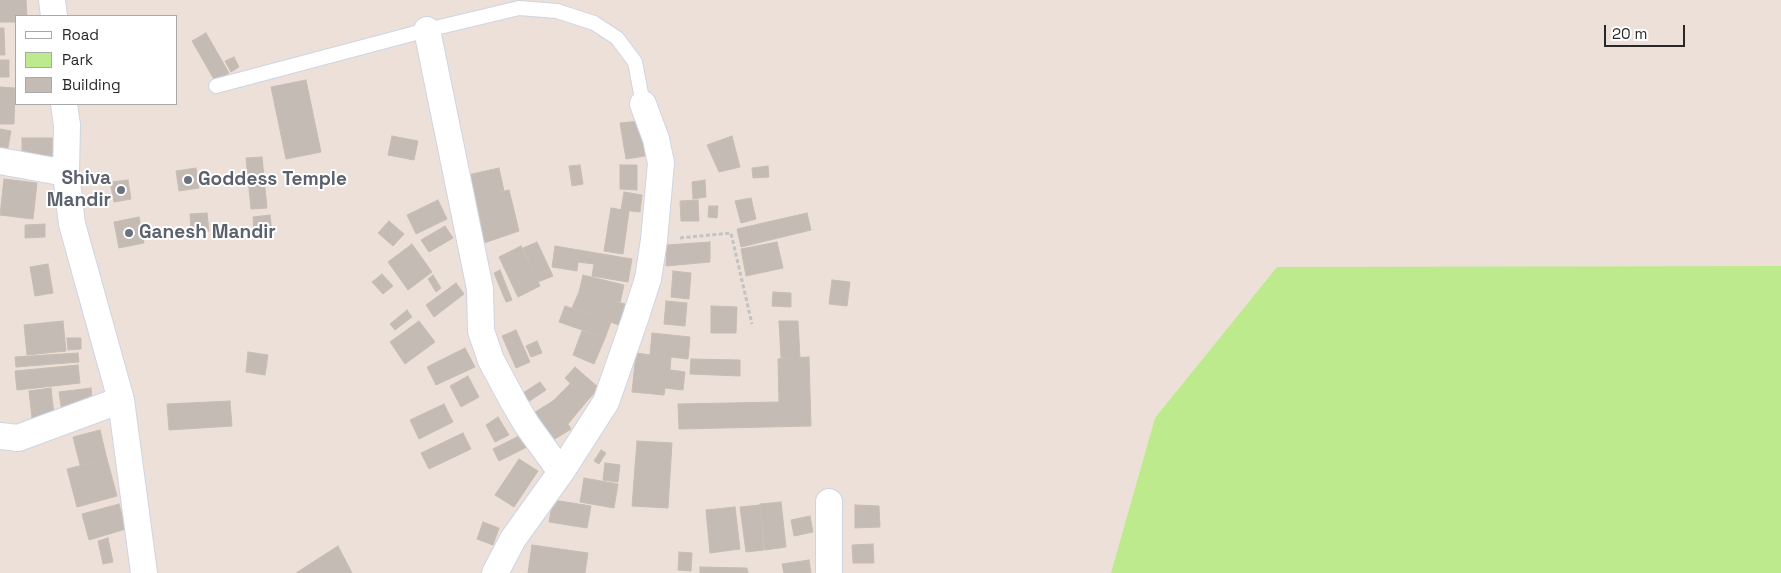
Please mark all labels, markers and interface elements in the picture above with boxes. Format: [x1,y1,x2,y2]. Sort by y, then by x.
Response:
legend [15,15,178,105]
scale bar [1606,15,1687,47]
text: 20 m [1612,24,1647,43]
text: Road [62,25,99,44]
text: Park [62,50,93,69]
text: Building [62,75,121,94]
place label: Shiva Mandir [47,168,111,212]
place label: Goddess Temple [198,169,347,191]
marker: Goddess Temple [182,174,194,186]
marker: Shiva Mandir [115,184,127,196]
place label: Ganesh Mandir [139,222,276,244]
marker: Ganesh Mandir [123,227,135,239]

